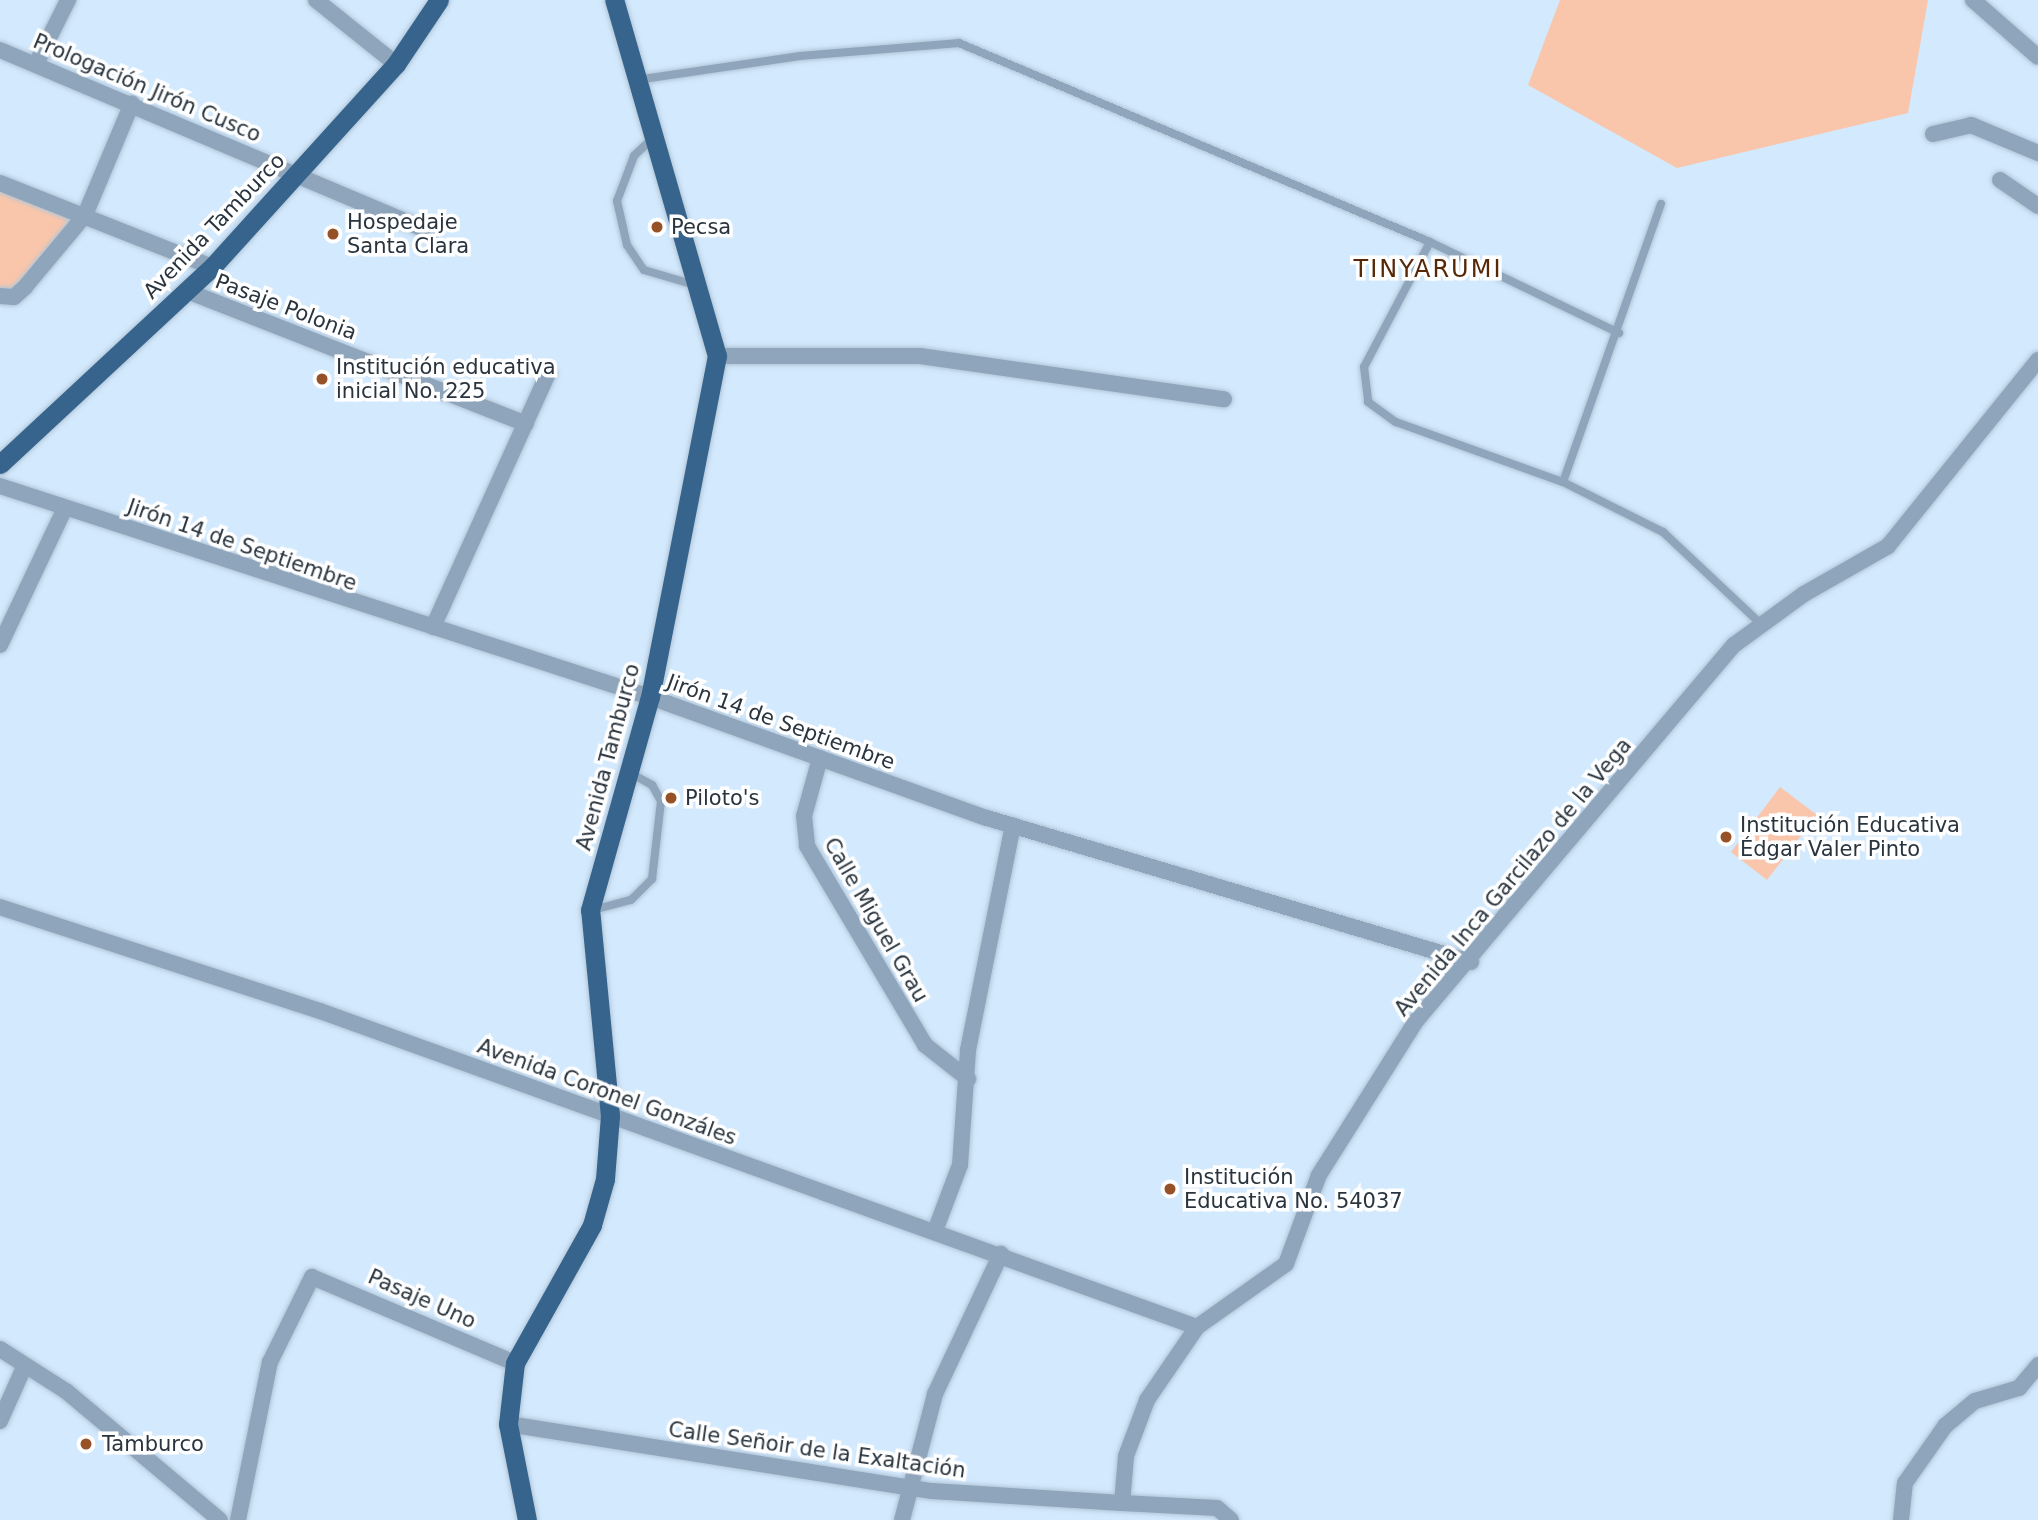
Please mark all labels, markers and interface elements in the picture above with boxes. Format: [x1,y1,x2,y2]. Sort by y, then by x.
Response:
street label: Prologación Jirón Cusco [29,29,265,147]
street label: Avenida Tamburco [138,148,290,304]
place label: Hospedaje Santa Clara [347,209,469,259]
place label: Pecsa [671,214,731,240]
marker: Pecsa [649,219,665,235]
marker: Hospedaje Santa Clara [325,226,341,242]
district label: TINYARUMI [1355,256,1501,284]
street label: Pasaje Polonia [212,268,360,346]
place label: Institución educativa inicial No. 225 [336,354,556,404]
marker: Institución educativa inicial No. 225 [314,371,330,387]
street label: Jirón 14 de Septiembre [124,494,360,596]
street label: Avenida Tamburco [571,661,645,853]
street label: Jirón 14 de Septiembre [664,669,898,775]
street label: Avenida Inca Garcilazo de la Vega [1389,733,1637,1021]
place label: Piloto's [685,785,760,811]
marker: Piloto's [663,790,679,806]
place label: Institución Educativa Édgar Valer Pinto [1740,812,1960,862]
marker: Institución Educativa Édgar Valer Pinto [1718,829,1734,845]
street label: Calle Miguel Grau [819,833,933,1007]
street label: Avenida Coronel Gonzáles [474,1033,740,1151]
place label: Institución Educativa No. 54037 [1184,1164,1403,1214]
marker: Institución Educativa No. 54037 [1162,1181,1178,1197]
street label: Pasaje Uno [364,1264,480,1334]
street label: Calle Señoir de la Exaltación [667,1417,967,1483]
place label: Tamburco [102,1431,204,1457]
marker: Tamburco [76,1434,96,1454]

